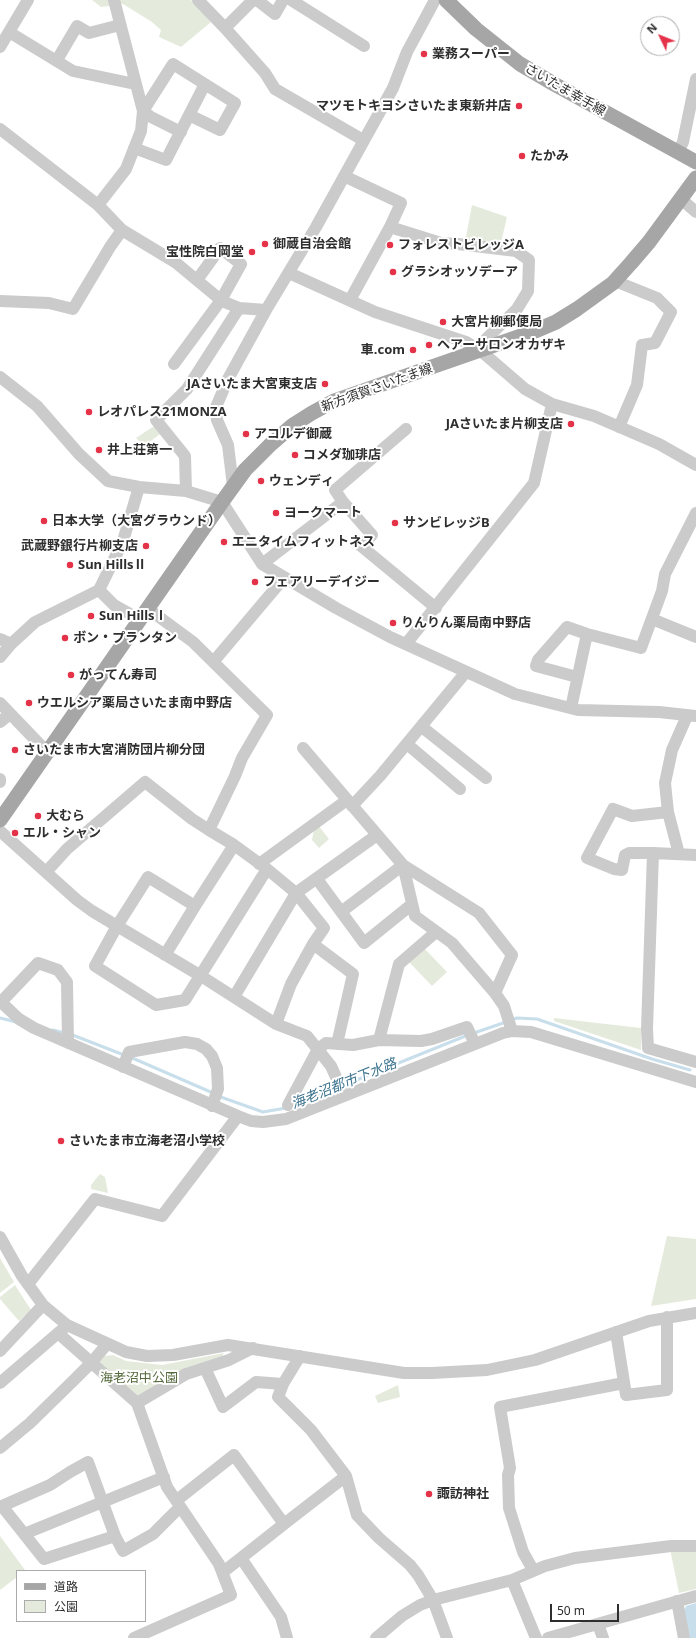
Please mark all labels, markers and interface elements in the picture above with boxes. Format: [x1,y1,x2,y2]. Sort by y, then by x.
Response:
north arrow [640,16,680,56]
text: N [643,20,660,37]
place label: 業務スーパー [432,46,510,62]
marker: 業務スーパー [419,49,429,59]
street label: さいたま幸手線 [522,60,608,120]
place label: マツモトキヨシさいたま東新井店 [316,98,511,114]
marker: マツモトキヨシさいたま東新井店 [514,101,524,111]
place label: たかみ [530,148,569,164]
marker: たかみ [517,151,527,161]
place label: 御蔵自治会館 [273,236,351,252]
place label: フォレストビレッジA [398,237,524,253]
marker: 御蔵自治会館 [260,239,270,249]
marker: フォレストビレッジA [385,240,395,250]
place label: 宝性院白岡堂 [166,244,244,260]
marker: 宝性院白岡堂 [247,247,257,257]
place label: グラシオッソデーア [401,264,518,280]
marker: グラシオッソデーア [388,267,398,277]
place label: 大宮片柳郵便局 [451,314,542,330]
marker: 大宮片柳郵便局 [438,317,448,327]
place label: ヘアーサロンオカザキ [437,337,566,353]
marker: ヘアーサロンオカザキ [424,340,434,350]
place label: 車.com [361,342,405,358]
marker: 車.com [408,345,418,355]
street label: 新方須賀さいたま線 [319,361,435,415]
place label: JAさいたま大宮東支店 [187,376,317,392]
marker: JAさいたま大宮東支店 [320,379,330,389]
place label: レオパレス21MONZA [97,404,227,420]
marker: レオパレス21MONZA [84,407,94,417]
place label: JAさいたま片柳支店 [446,416,563,432]
marker: JAさいたま片柳支店 [566,419,576,429]
place label: アコルデ御蔵 [254,426,332,442]
marker: アコルデ御蔵 [241,429,251,439]
place label: 井上荘第一 [107,442,172,458]
marker: 井上荘第一 [94,445,104,455]
place label: コメダ珈琲店 [303,447,381,463]
marker: コメダ珈琲店 [290,450,300,460]
place label: ウェンディ [269,473,334,489]
marker: ウェンディ [256,476,266,486]
place label: ヨークマート [284,505,362,521]
marker: ヨークマート [271,508,281,518]
place label: 日本大学（大宮グラウンド） [52,513,221,529]
place label: サンビレッジB [403,515,490,531]
marker: 日本大学（大宮グラウンド） [39,516,49,526]
marker: サンビレッジB [390,518,400,528]
place label: エニタイムフィットネス [232,534,375,550]
marker: エニタイムフィットネス [219,537,229,547]
place label: 武蔵野銀行片柳支店 [21,538,138,554]
marker: 武蔵野銀行片柳支店 [141,541,151,551]
place label: Sun HillsⅡ [78,557,147,573]
marker: Sun HillsⅡ [65,560,75,570]
place label: フェアリーデイジー [263,574,380,590]
marker: フェアリーデイジー [250,577,260,587]
place label: Sun HillsⅠ [99,608,168,624]
marker: Sun HillsⅠ [86,611,96,621]
place label: りんりん薬局南中野店 [401,615,531,631]
marker: りんりん薬局南中野店 [388,618,398,628]
place label: ボン・プランタン [73,630,177,646]
marker: ボン・プランタン [60,633,70,643]
place label: がってん寿司 [79,667,157,683]
marker: がってん寿司 [66,670,76,680]
place label: ウエルシア薬局さいたま南中野店 [37,695,232,711]
marker: ウエルシア薬局さいたま南中野店 [24,698,34,708]
place label: さいたま市大宮消防団片柳分団 [23,742,205,758]
marker: さいたま市大宮消防団片柳分団 [10,745,20,755]
place label: 大むら [46,808,85,824]
marker: 大むら [33,811,43,821]
place label: エル・シャン [23,825,101,841]
marker: エル・シャン [10,828,20,838]
water label: 海老沼都市下水路 [289,1055,399,1113]
place label: さいたま市立海老沼小学校 [69,1133,225,1149]
marker: さいたま市立海老沼小学校 [56,1136,66,1146]
park label: 海老沼中公園 [100,1370,178,1386]
place label: 諏訪神社 [437,1486,489,1502]
marker: 諏訪神社 [424,1489,434,1499]
legend [16,1570,146,1622]
text: 道路 [54,1578,78,1595]
scale bar [552,1596,621,1622]
text: 公園 [54,1598,78,1615]
text: 50 m [557,1602,585,1619]

